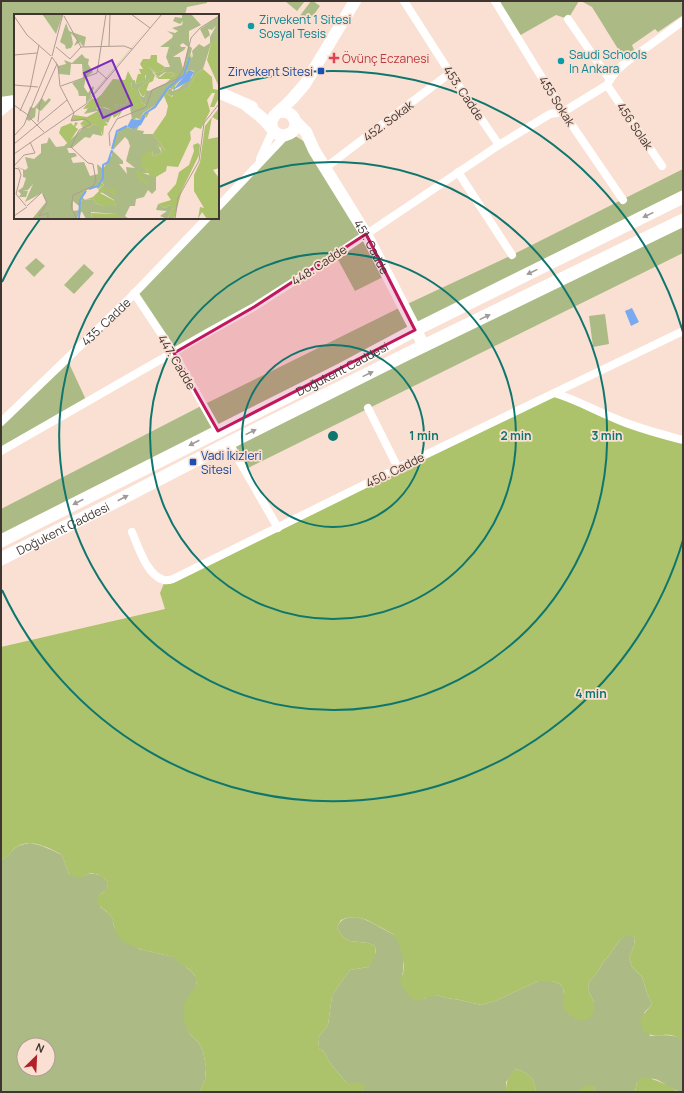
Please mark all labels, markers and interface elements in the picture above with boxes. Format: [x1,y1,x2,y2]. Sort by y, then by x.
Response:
place label: Zirvekent 1 Sitesi Sosyal Tesis [259,11,351,42]
inset map [14,14,219,219]
marker: Zirvekent 1 Sitesi Sosyal Tesis [246,21,256,31]
place label: Saudi Schools In Ankara [569,46,647,77]
place label: Övünç Eczanesi [342,50,429,67]
marker: Övünç Eczanesi [329,53,339,63]
marker: Saudi Schools In Ankara [556,56,566,66]
street label: 453. Cadde [439,62,489,124]
place label: Zirvekent Sitesi [228,63,313,80]
marker: Zirvekent Sitesi [316,66,326,76]
street label: 455 Sokak [535,73,580,130]
street label: 452. Sokak [359,96,418,146]
street label: 456 Solak [613,99,658,154]
one-way arrow [642,212,654,218]
street label: 451. Cadde [350,216,394,277]
street label: 448. Cadde [288,241,350,289]
one-way arrow [526,269,537,275]
street label: 435. Cadde [77,294,134,349]
one-way arrow [479,314,490,320]
street label: 447. Cadde [154,331,200,393]
street label: Doğukent Caddesi [293,337,391,400]
one-way arrow [362,371,373,377]
text: 1 min [409,427,439,444]
text: 2 min [500,427,532,444]
text: 3 min [591,427,623,444]
one-way arrow [246,429,257,435]
centre of rings [326,429,340,443]
one-way arrow [188,440,200,447]
place label: Vadi İkizleri Sitesi [201,447,262,478]
street label: 450. Cadde [363,448,427,492]
marker: Vadi İkizleri Sitesi [188,457,198,467]
one-way arrow [118,495,129,501]
street label: Doğukent Caddesi [13,498,112,559]
one-way arrow [72,499,84,505]
text: 4 min [575,685,607,702]
north arrow [16,1037,56,1077]
text: N [34,1039,47,1056]

